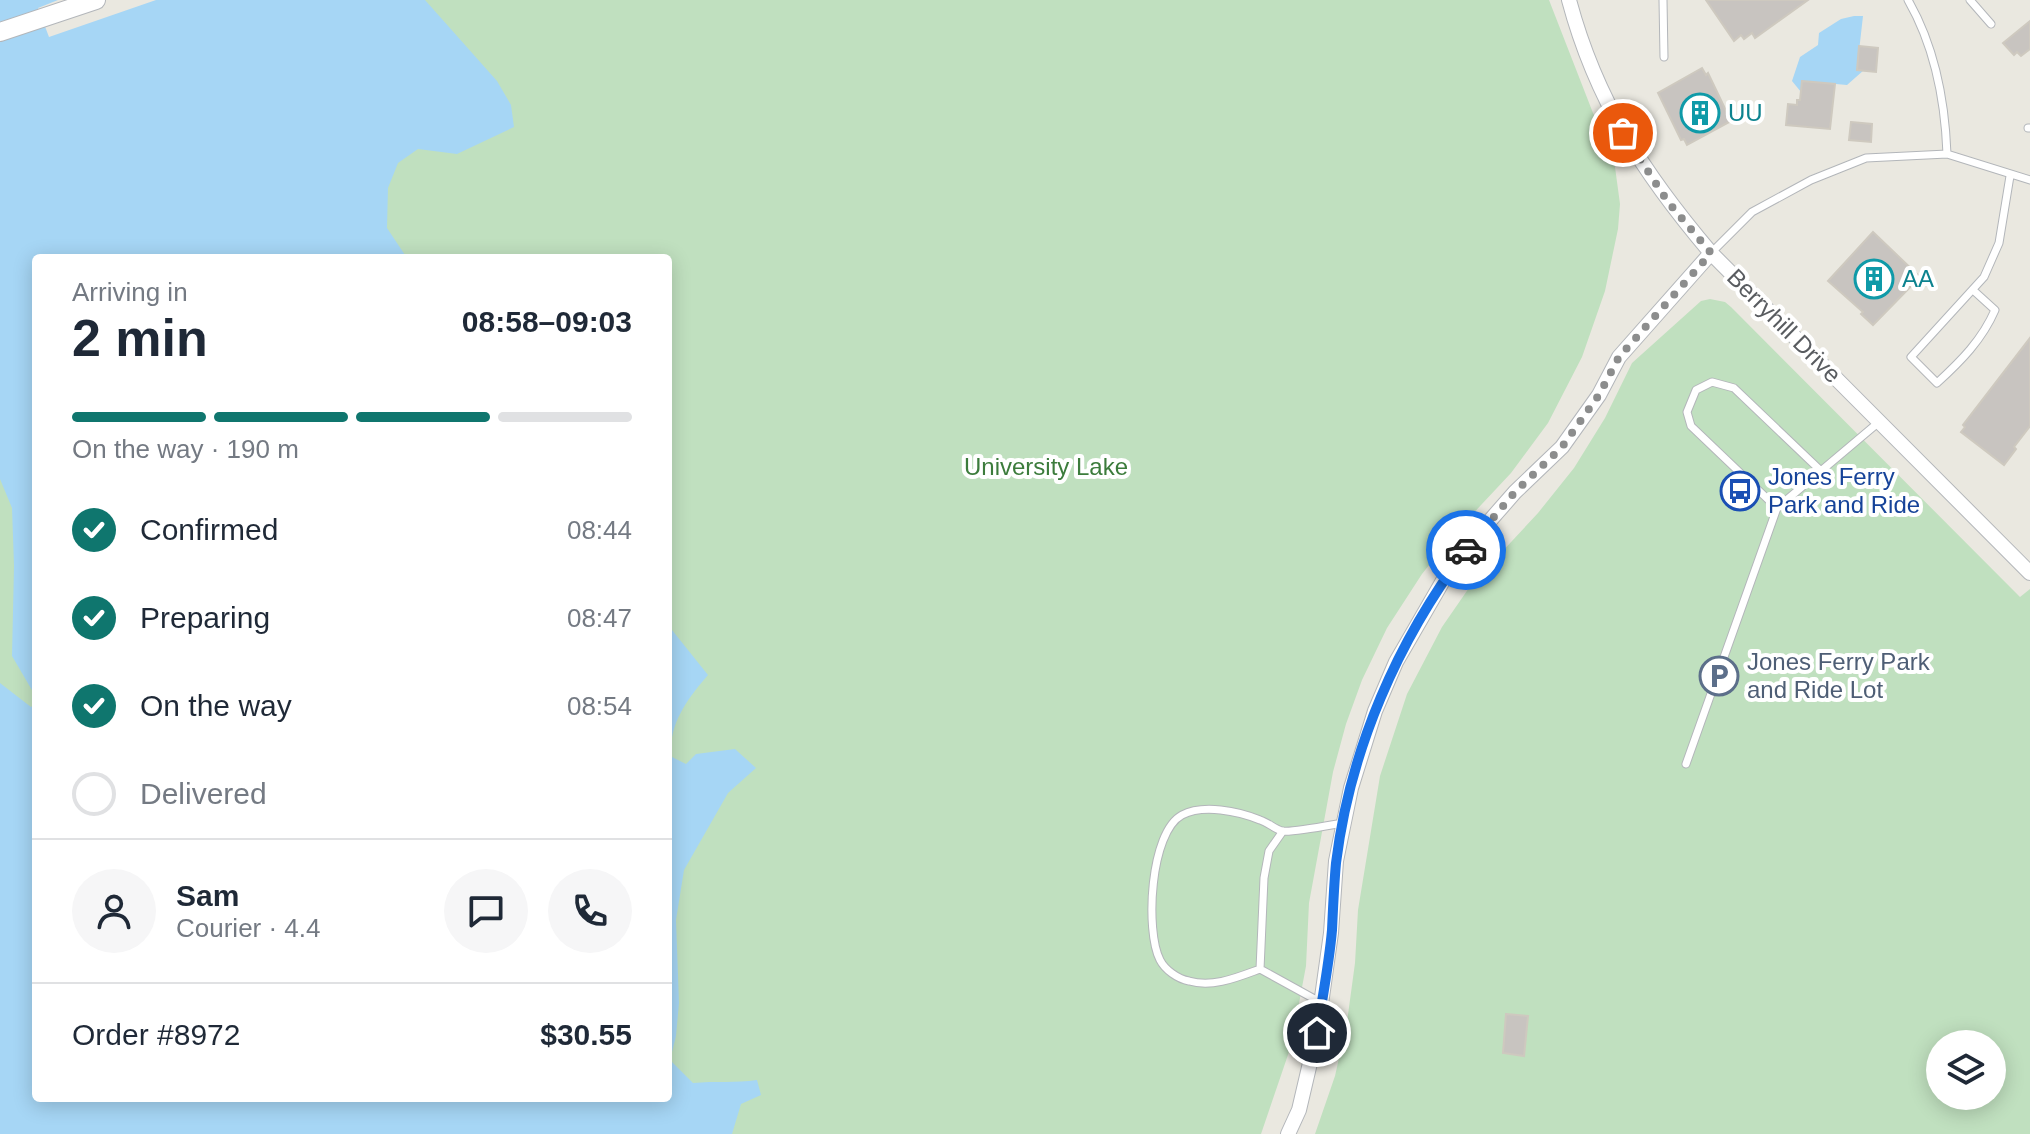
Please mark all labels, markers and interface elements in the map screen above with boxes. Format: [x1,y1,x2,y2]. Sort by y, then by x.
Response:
building icon: UU [1679,92,1721,134]
pin [1589,99,1657,167]
place label: UU [1728,99,1763,126]
icon: bag [1601,111,1645,155]
building icon: AA [1853,258,1895,300]
street label: Berryhill Drive [1722,263,1847,388]
place label: AA [1902,265,1934,292]
text: Arriving in [72,277,188,307]
text: 08:58–09:03 [462,305,632,338]
text: 2 min [72,309,208,367]
text: On the way · 190 m [72,434,299,464]
park label: University Lake [964,453,1128,480]
place label: Jones Ferry Park and Ride [1768,463,1920,518]
bus stop icon: Jones Ferry Park and Ride [1719,470,1761,512]
icon: check [72,508,116,552]
courier [1426,510,1506,590]
text: Confirmed [140,513,278,546]
text: 08:44 [567,515,632,545]
icon: car [1444,528,1488,572]
icon: check [72,596,116,640]
text: Preparing [140,601,270,634]
text: 08:47 [567,603,632,633]
place label: Jones Ferry Park and Ride Lot [1747,648,1931,703]
parking icon: Jones Ferry Park and Ride Lot [1698,655,1740,697]
icon: check [72,684,116,728]
text: On the way [140,689,292,722]
text: 08:54 [567,691,632,721]
text: Delivered [140,777,267,810]
button: person [72,869,156,953]
button: chat [444,869,528,953]
button: phone [548,869,632,953]
text: Sam [176,879,239,912]
text: Courier · 4.4 [176,913,321,943]
pin [1283,999,1351,1067]
icon: home [1295,1011,1339,1055]
text: Order #8972 [72,1018,240,1051]
text: $30.55 [540,1018,632,1051]
map controls [1926,1030,2006,1110]
button: layers [1926,1030,2006,1110]

